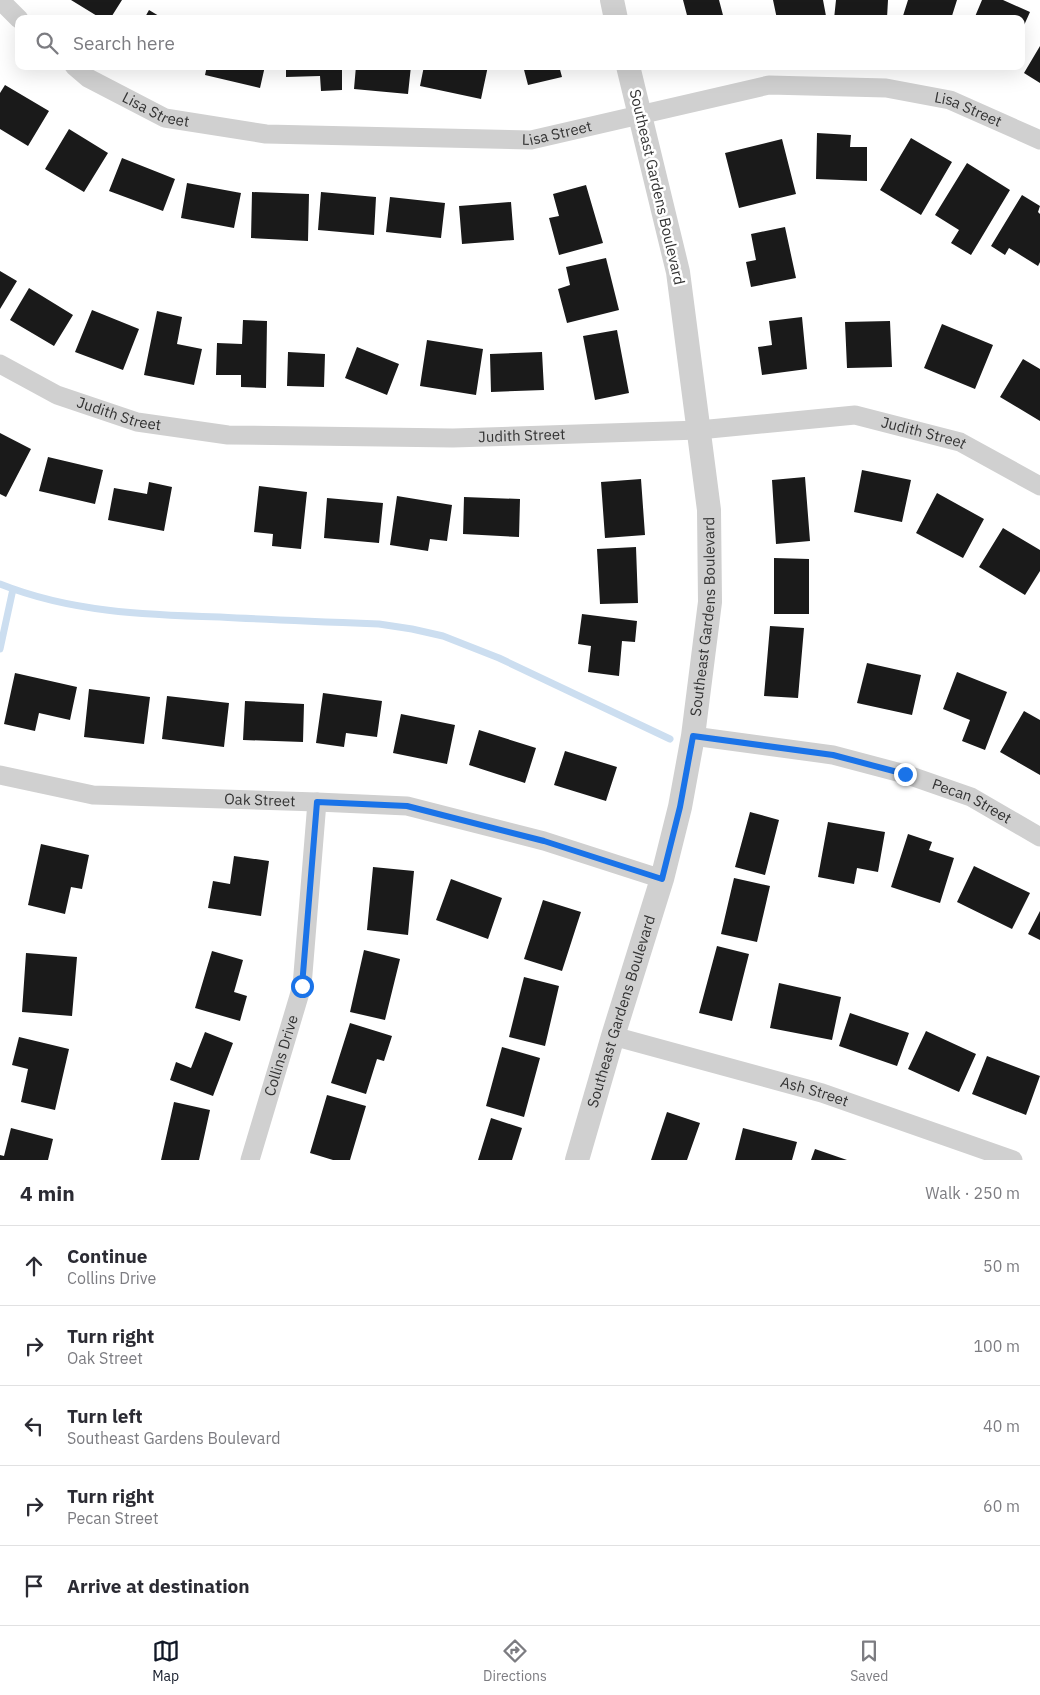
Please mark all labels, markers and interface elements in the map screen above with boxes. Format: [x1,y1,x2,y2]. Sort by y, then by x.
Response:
search box [15,15,1025,70]
icon: search [33,29,61,57]
text: Search here [73,31,175,55]
street label: Southeast Gardens Boulevard [626,87,689,287]
street label: Lisa Street [933,87,1005,131]
street label: Lisa Street [119,88,191,131]
street label: Lisa Street [522,116,594,149]
street label: Judith Street [75,392,162,434]
street label: Judith Street [879,412,970,453]
street label: Judith Street [478,424,566,446]
street label: Southeast Gardens Boulevard [686,517,719,717]
route end [894,763,917,786]
street label: Pecan Street [930,774,1015,828]
street label: Oak Street [224,789,296,810]
street label: Southeast Gardens Boulevard [583,913,659,1110]
route start [291,975,314,998]
street label: Collins Drive [260,1013,302,1098]
street label: Ash Street [778,1072,851,1111]
text: 4 min [20,1179,75,1207]
text: Walk · 250 m [925,1183,1020,1203]
text: Continue [67,1244,147,1268]
icon: ahead [20,1252,48,1280]
text: 50 m [983,1256,1020,1276]
text: Collins Drive [67,1268,156,1288]
text: Turn right [67,1324,154,1348]
icon: right [20,1332,48,1360]
text: 100 m [973,1336,1020,1356]
text: Oak Street [67,1348,143,1368]
text: Turn left [67,1404,143,1428]
icon: left [20,1412,48,1440]
text: 40 m [983,1416,1020,1436]
text: Southeast Gardens Boulevard [67,1428,280,1448]
text: Turn right [67,1484,154,1508]
icon: right [20,1492,48,1520]
text: 60 m [983,1496,1020,1516]
text: Pecan Street [67,1508,159,1528]
icon: arrive [20,1572,48,1600]
text: Arrive at destination [67,1574,250,1598]
tab: Map [152,1637,180,1685]
tab: Directions [483,1637,547,1685]
tab: Saved [850,1637,888,1685]

